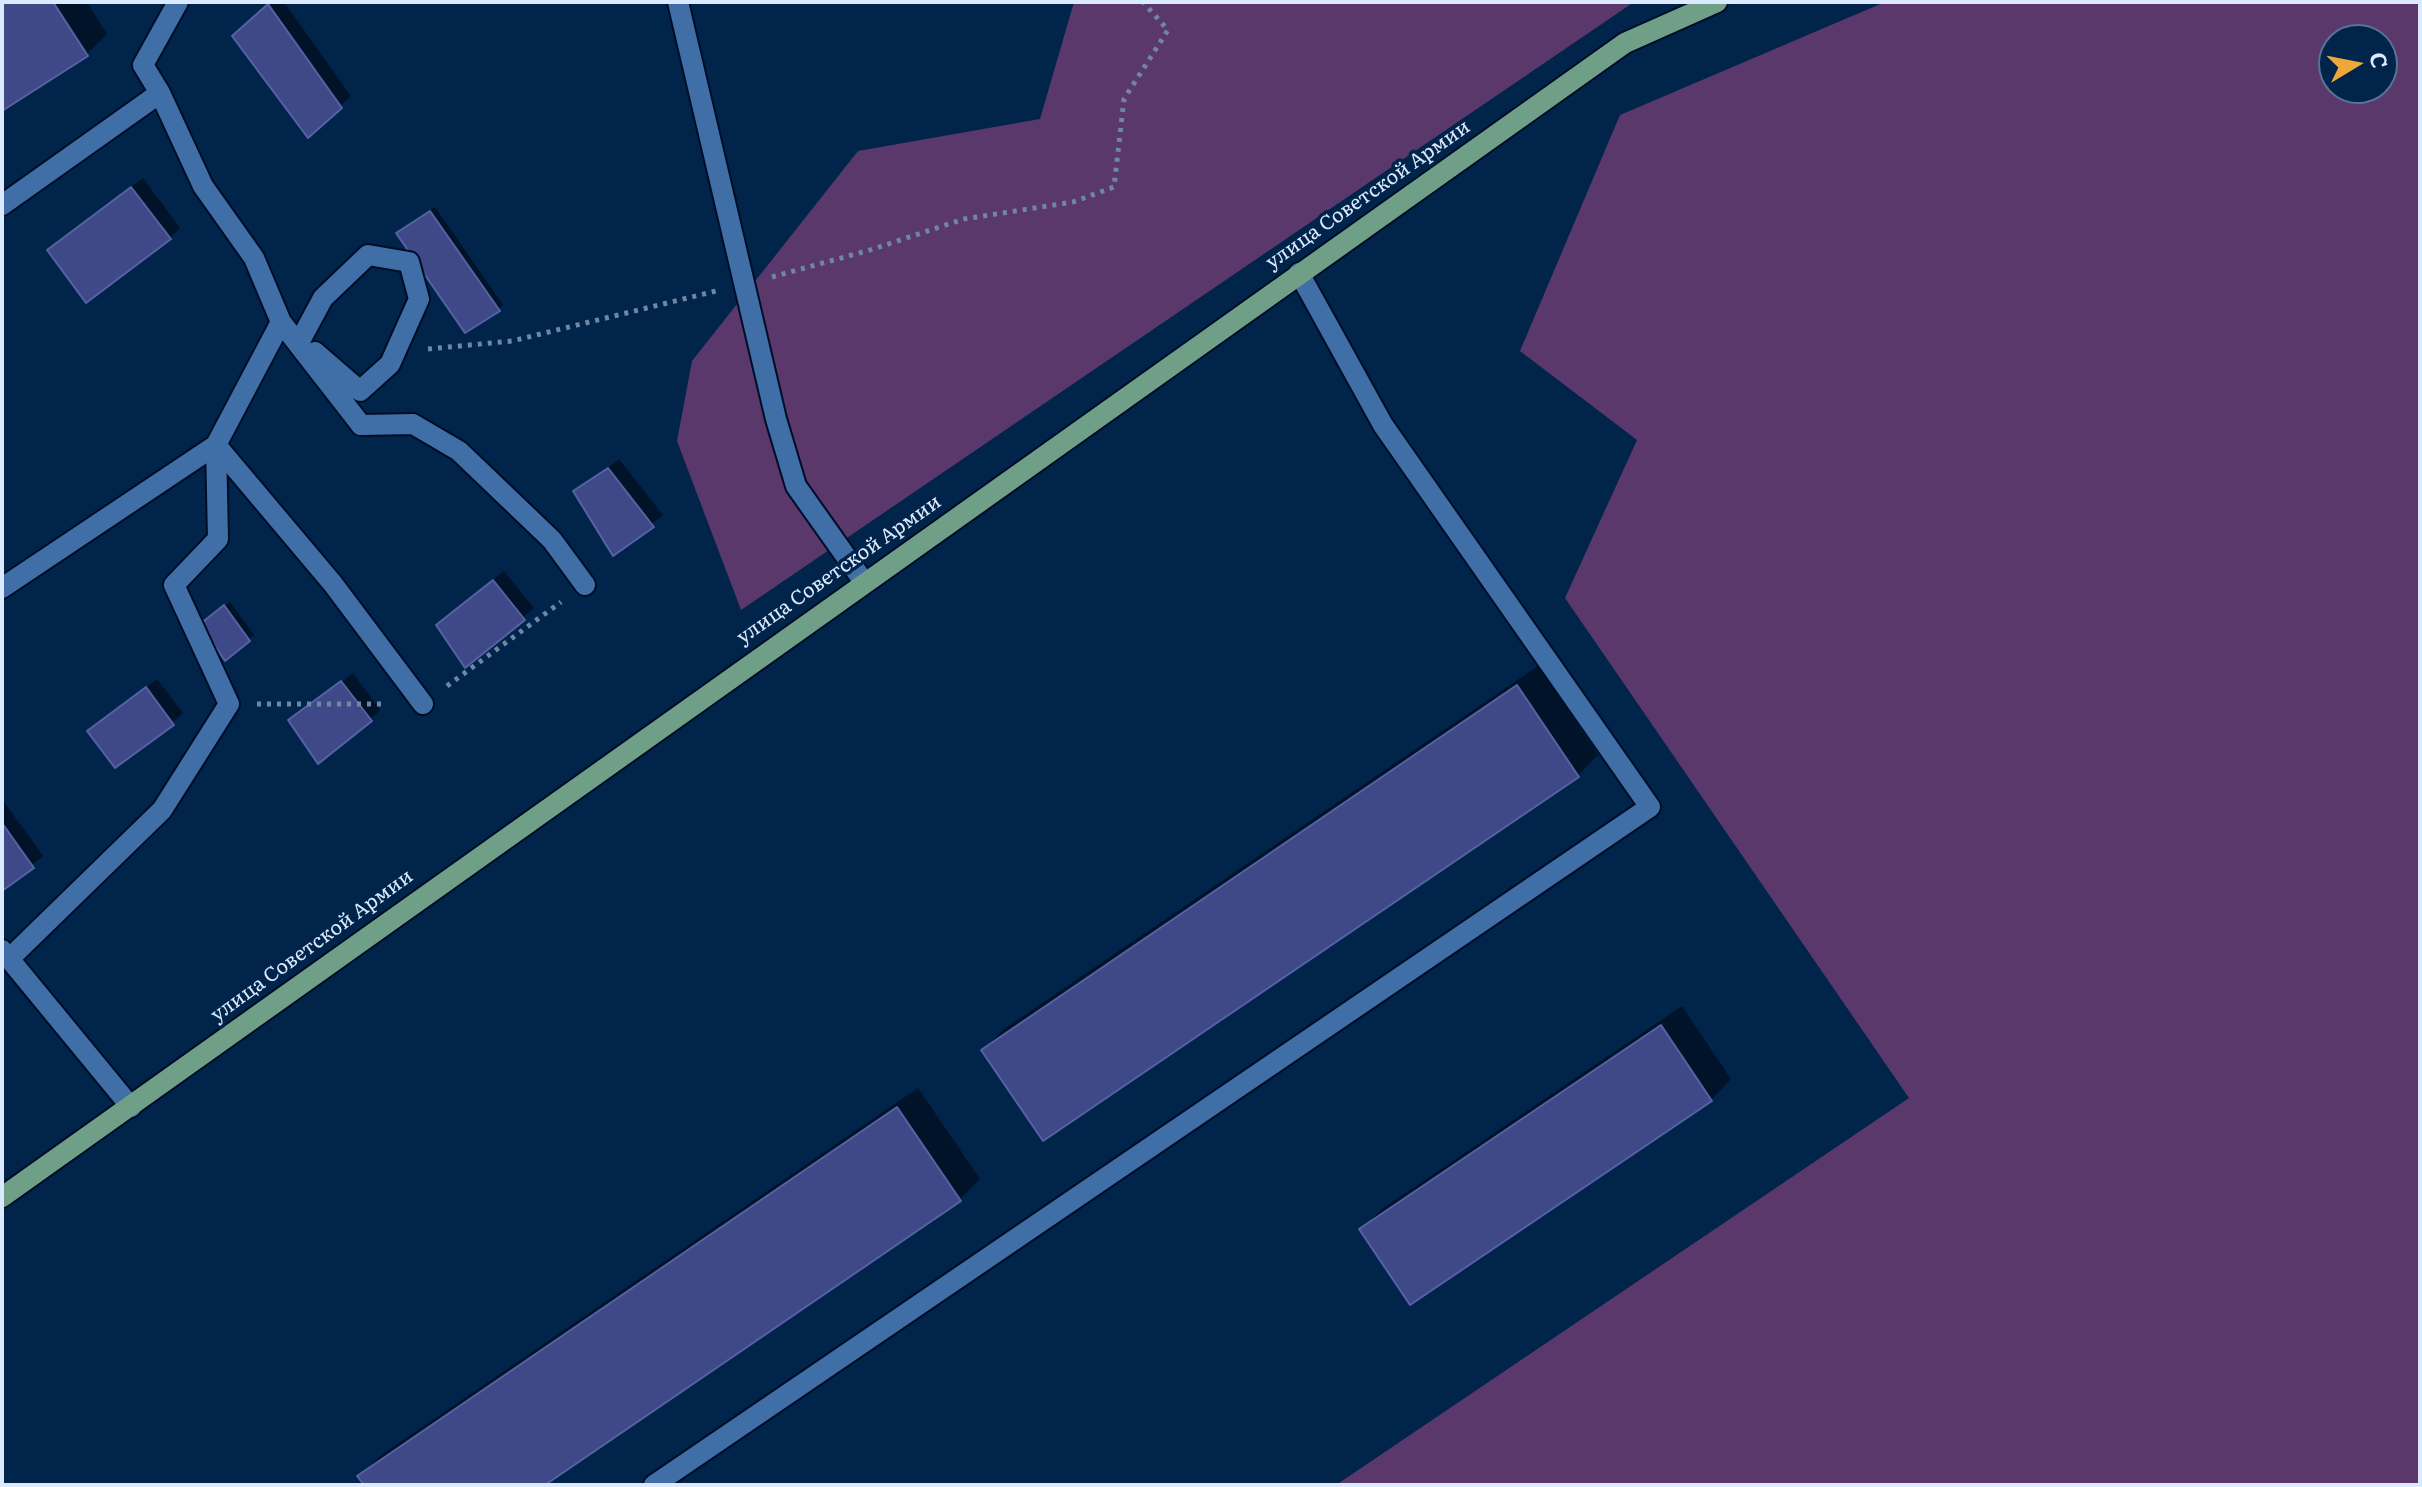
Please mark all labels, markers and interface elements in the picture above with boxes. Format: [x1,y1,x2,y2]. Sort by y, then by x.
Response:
north arrow [2318,24,2398,104]
text: С [2363,50,2398,71]
street label: улица Советской Армии [1261,115,1475,275]
street label: улица Советской Армии [732,490,946,650]
street label: улица Советской Армии [206,865,418,1027]

